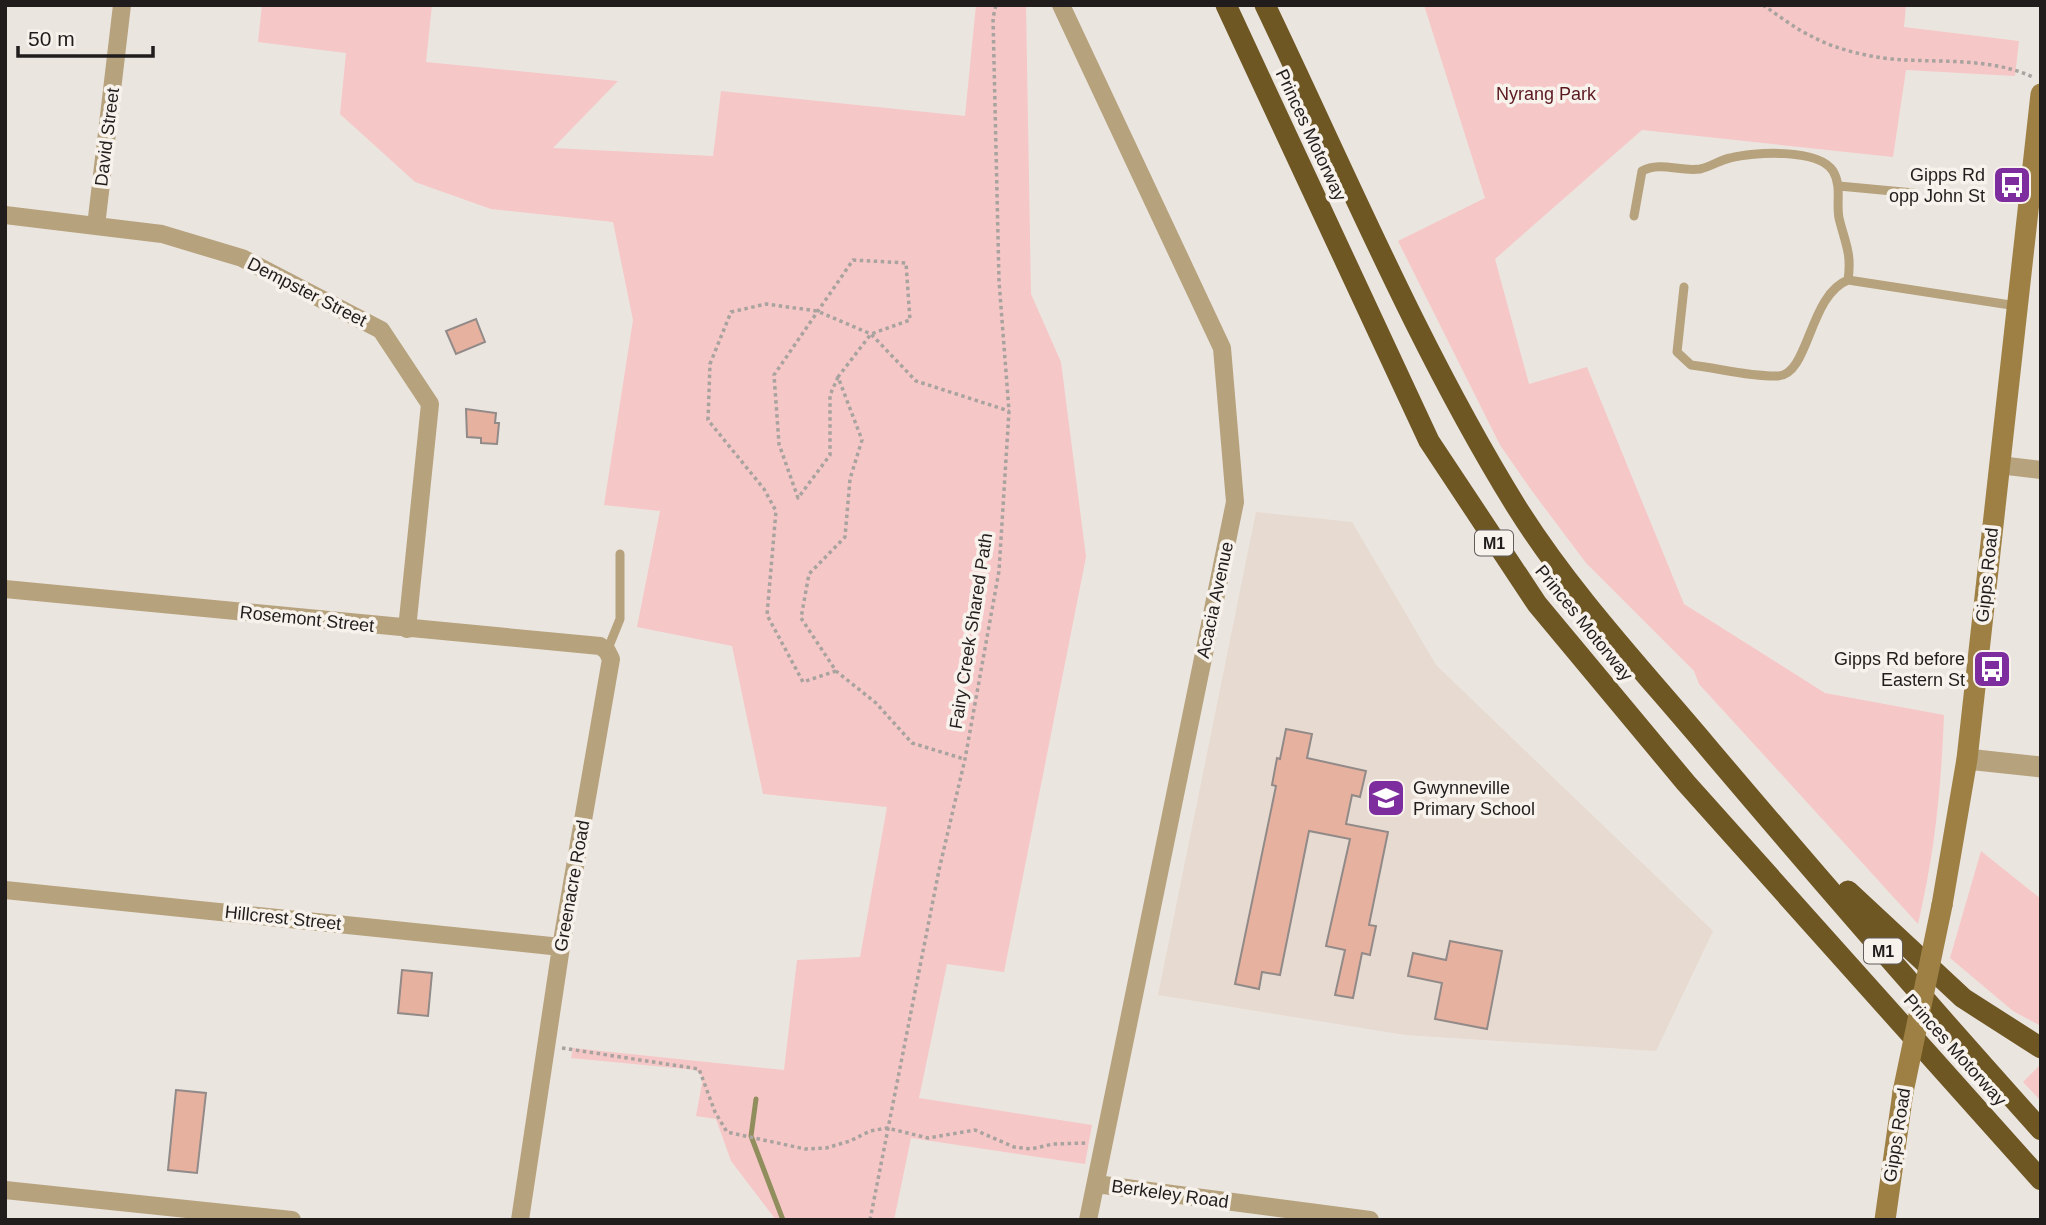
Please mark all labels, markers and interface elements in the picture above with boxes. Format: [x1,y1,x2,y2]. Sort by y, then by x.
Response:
scale bar [18,14,152,58]
text: 50 m [28,27,75,50]
street label: Princes Motorway [1272,66,1350,204]
park label: Nyrang Park [1496,84,1597,104]
street label: David Street [91,87,123,187]
bus stop icon: Gipps Rd opp John St [1991,164,2033,206]
place label: Gipps Rd opp John St [1889,165,1985,206]
street label: Dempster Street [244,253,370,331]
street label: Gipps Road [1972,527,2002,623]
road number: M1 [1475,530,1513,556]
street label: Fairy Creek Shared Path [946,532,996,730]
street label: Acacia Avenue [1193,540,1237,660]
street label: Princes Motorway [1531,561,1637,685]
street label: Rosemont Street [239,602,375,636]
bus stop icon: Gipps Rd before Eastern St [1971,648,2013,690]
place label: Gipps Rd before Eastern St [1834,649,1965,690]
school or university icon: Gwynneville Primary School [1365,777,1407,819]
place label: Gwynneville Primary School [1413,778,1535,819]
street label: Greenacre Road [551,819,593,953]
street label: Hillcrest Street [224,902,342,934]
road number: M1 [1864,939,1902,964]
street label: Princes Motorway [1900,990,2010,1110]
street label: Gipps Road [1880,1086,1914,1184]
street label: Berkeley Road [1110,1176,1230,1212]

